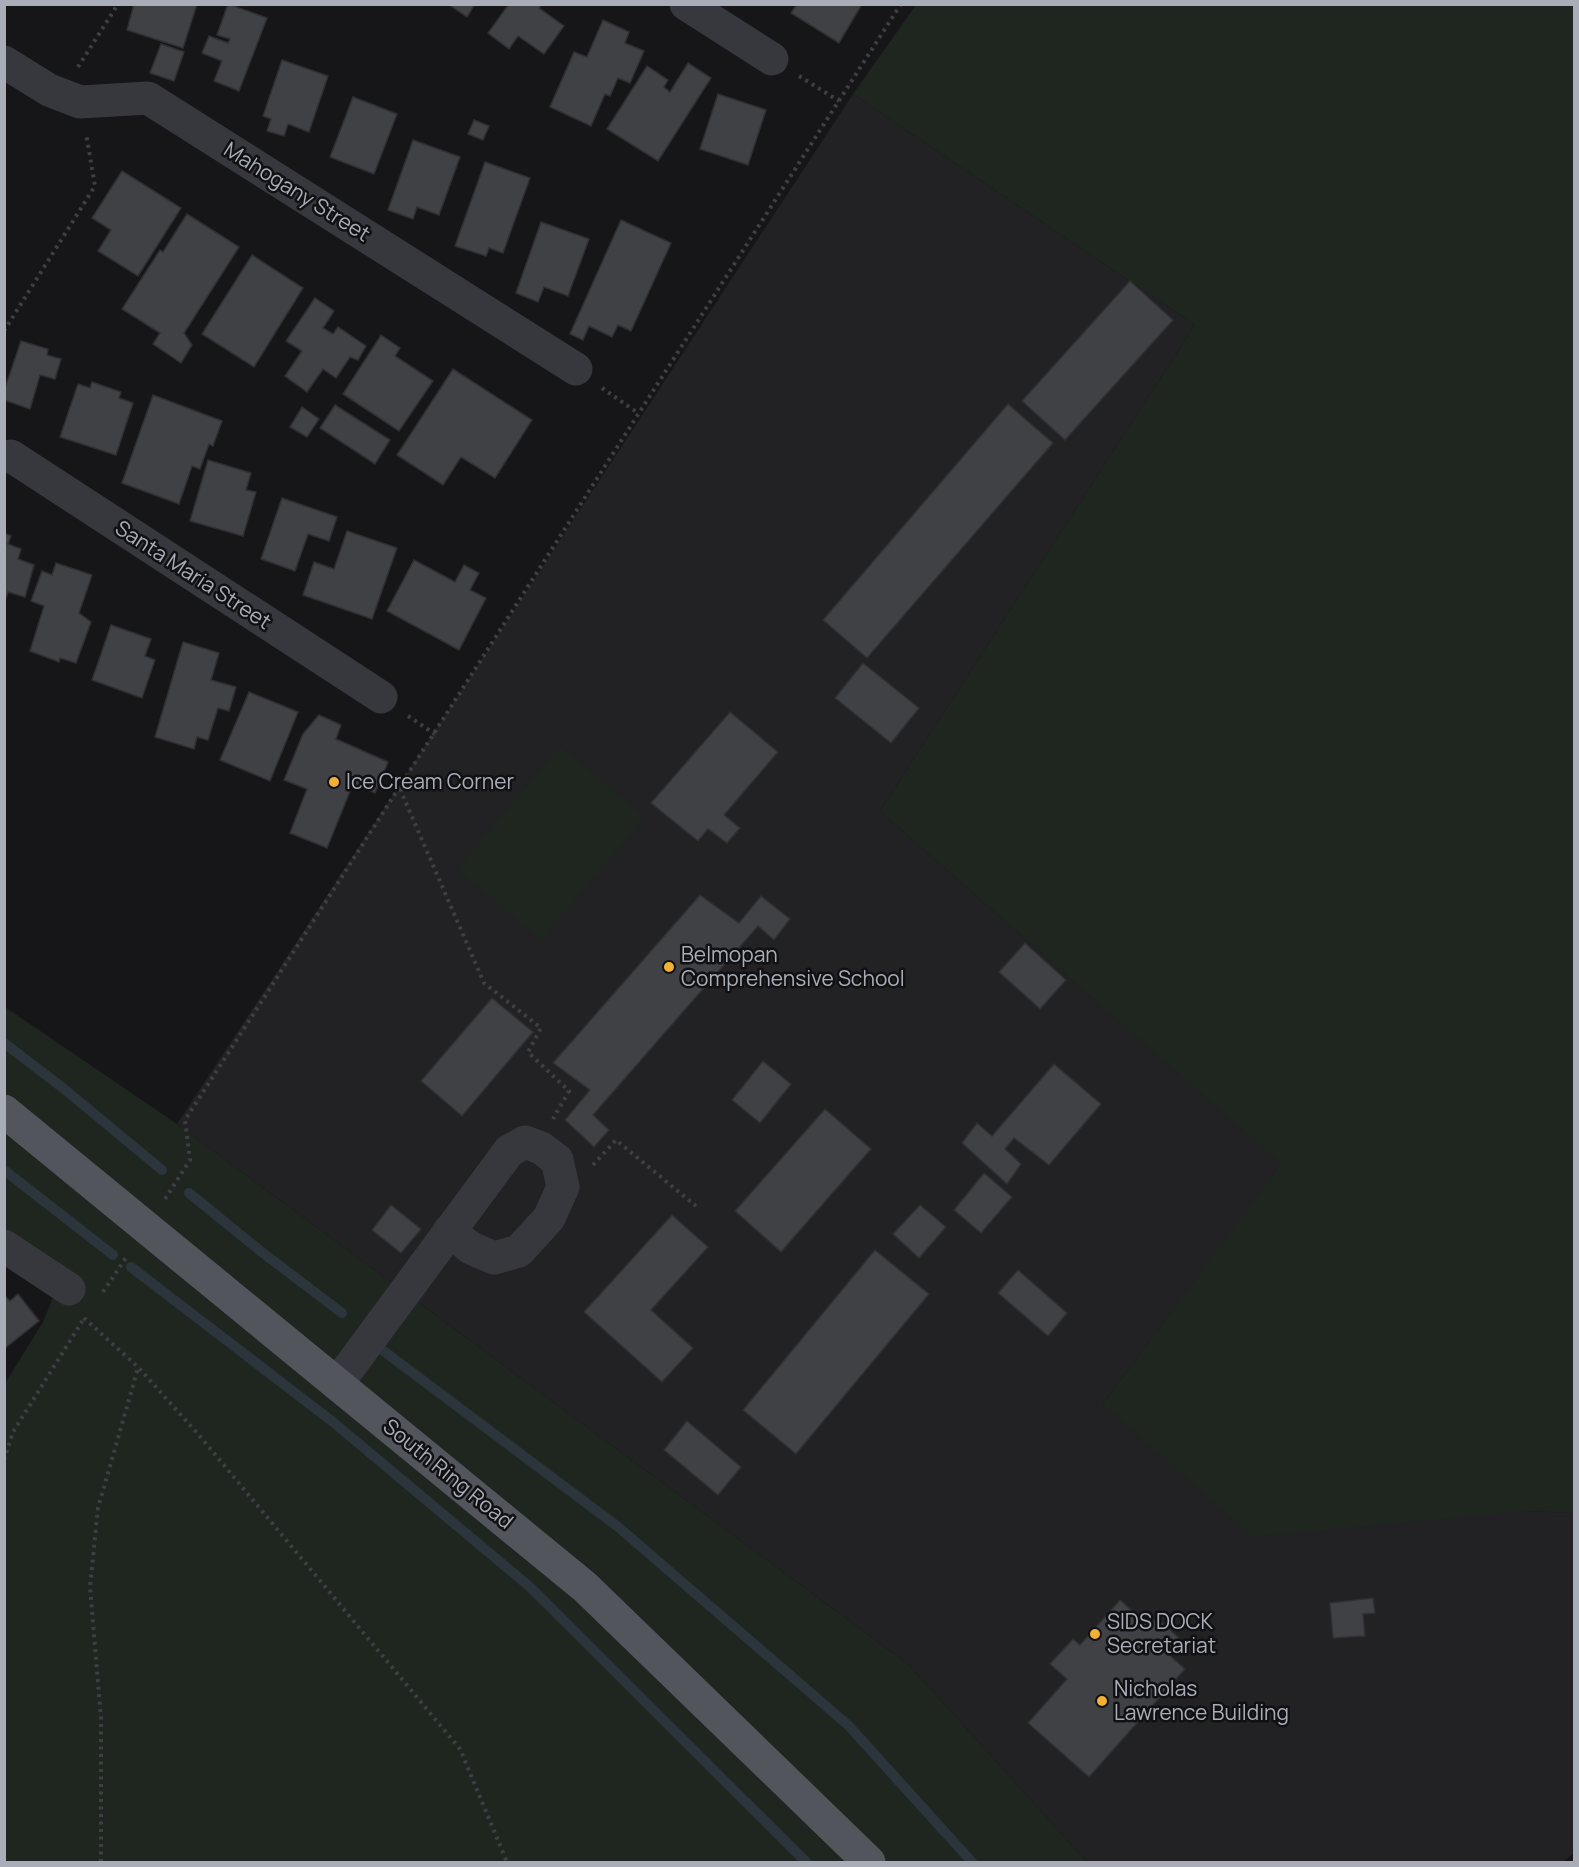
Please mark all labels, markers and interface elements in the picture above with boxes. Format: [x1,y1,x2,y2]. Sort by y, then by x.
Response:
street label: Mahogany Street [219,135,376,247]
street label: Santa Maria Street [110,513,277,635]
place label: Ice Cream Corner [346,767,515,795]
marker: Ice Cream Corner [327,775,341,789]
place label: Belmopan Comprehensive School [681,940,905,992]
marker: Belmopan Comprehensive School [662,960,676,974]
street label: South Ring Road [378,1412,520,1534]
place label: SIDS DOCK Secretariat [1107,1607,1216,1659]
marker: SIDS DOCK Secretariat [1088,1627,1102,1641]
place label: Nicholas Lawrence Building [1114,1674,1289,1726]
marker: Nicholas Lawrence Building [1095,1694,1109,1708]

